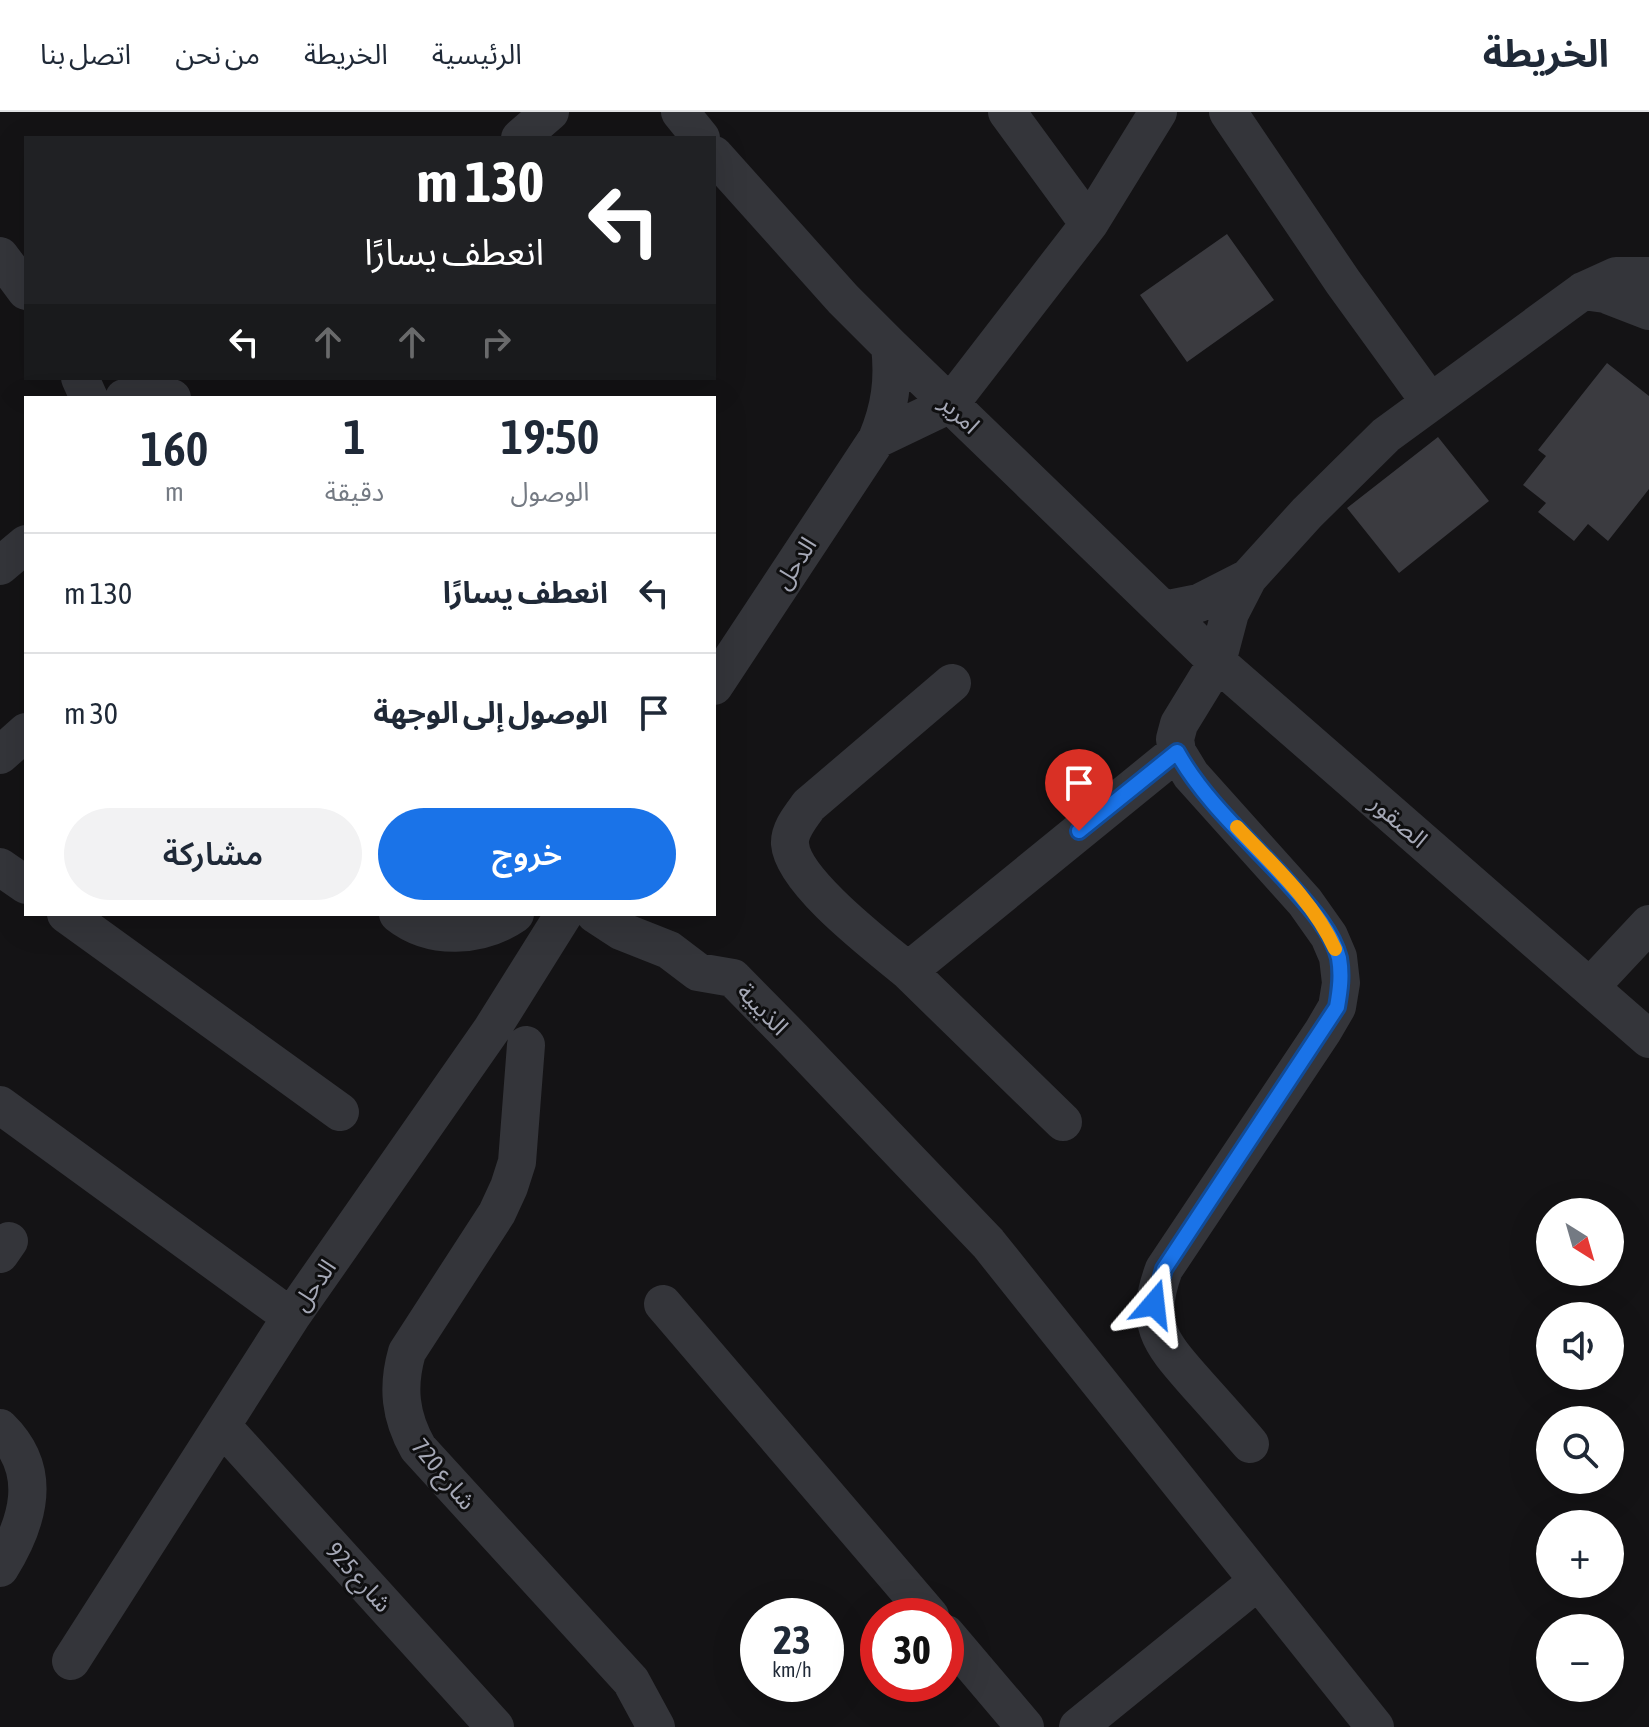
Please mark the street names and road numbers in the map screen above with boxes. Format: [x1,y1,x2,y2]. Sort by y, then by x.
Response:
street label: امرير [933,388,985,440]
street label: الدحل [768,532,822,594]
street label: الصقور [1364,788,1433,854]
street label: الذيبية [732,978,794,1040]
street label: الدحل [287,1254,341,1316]
street label: شارع 720 [404,1433,481,1517]
street label: شارع 925 [318,1537,397,1620]

